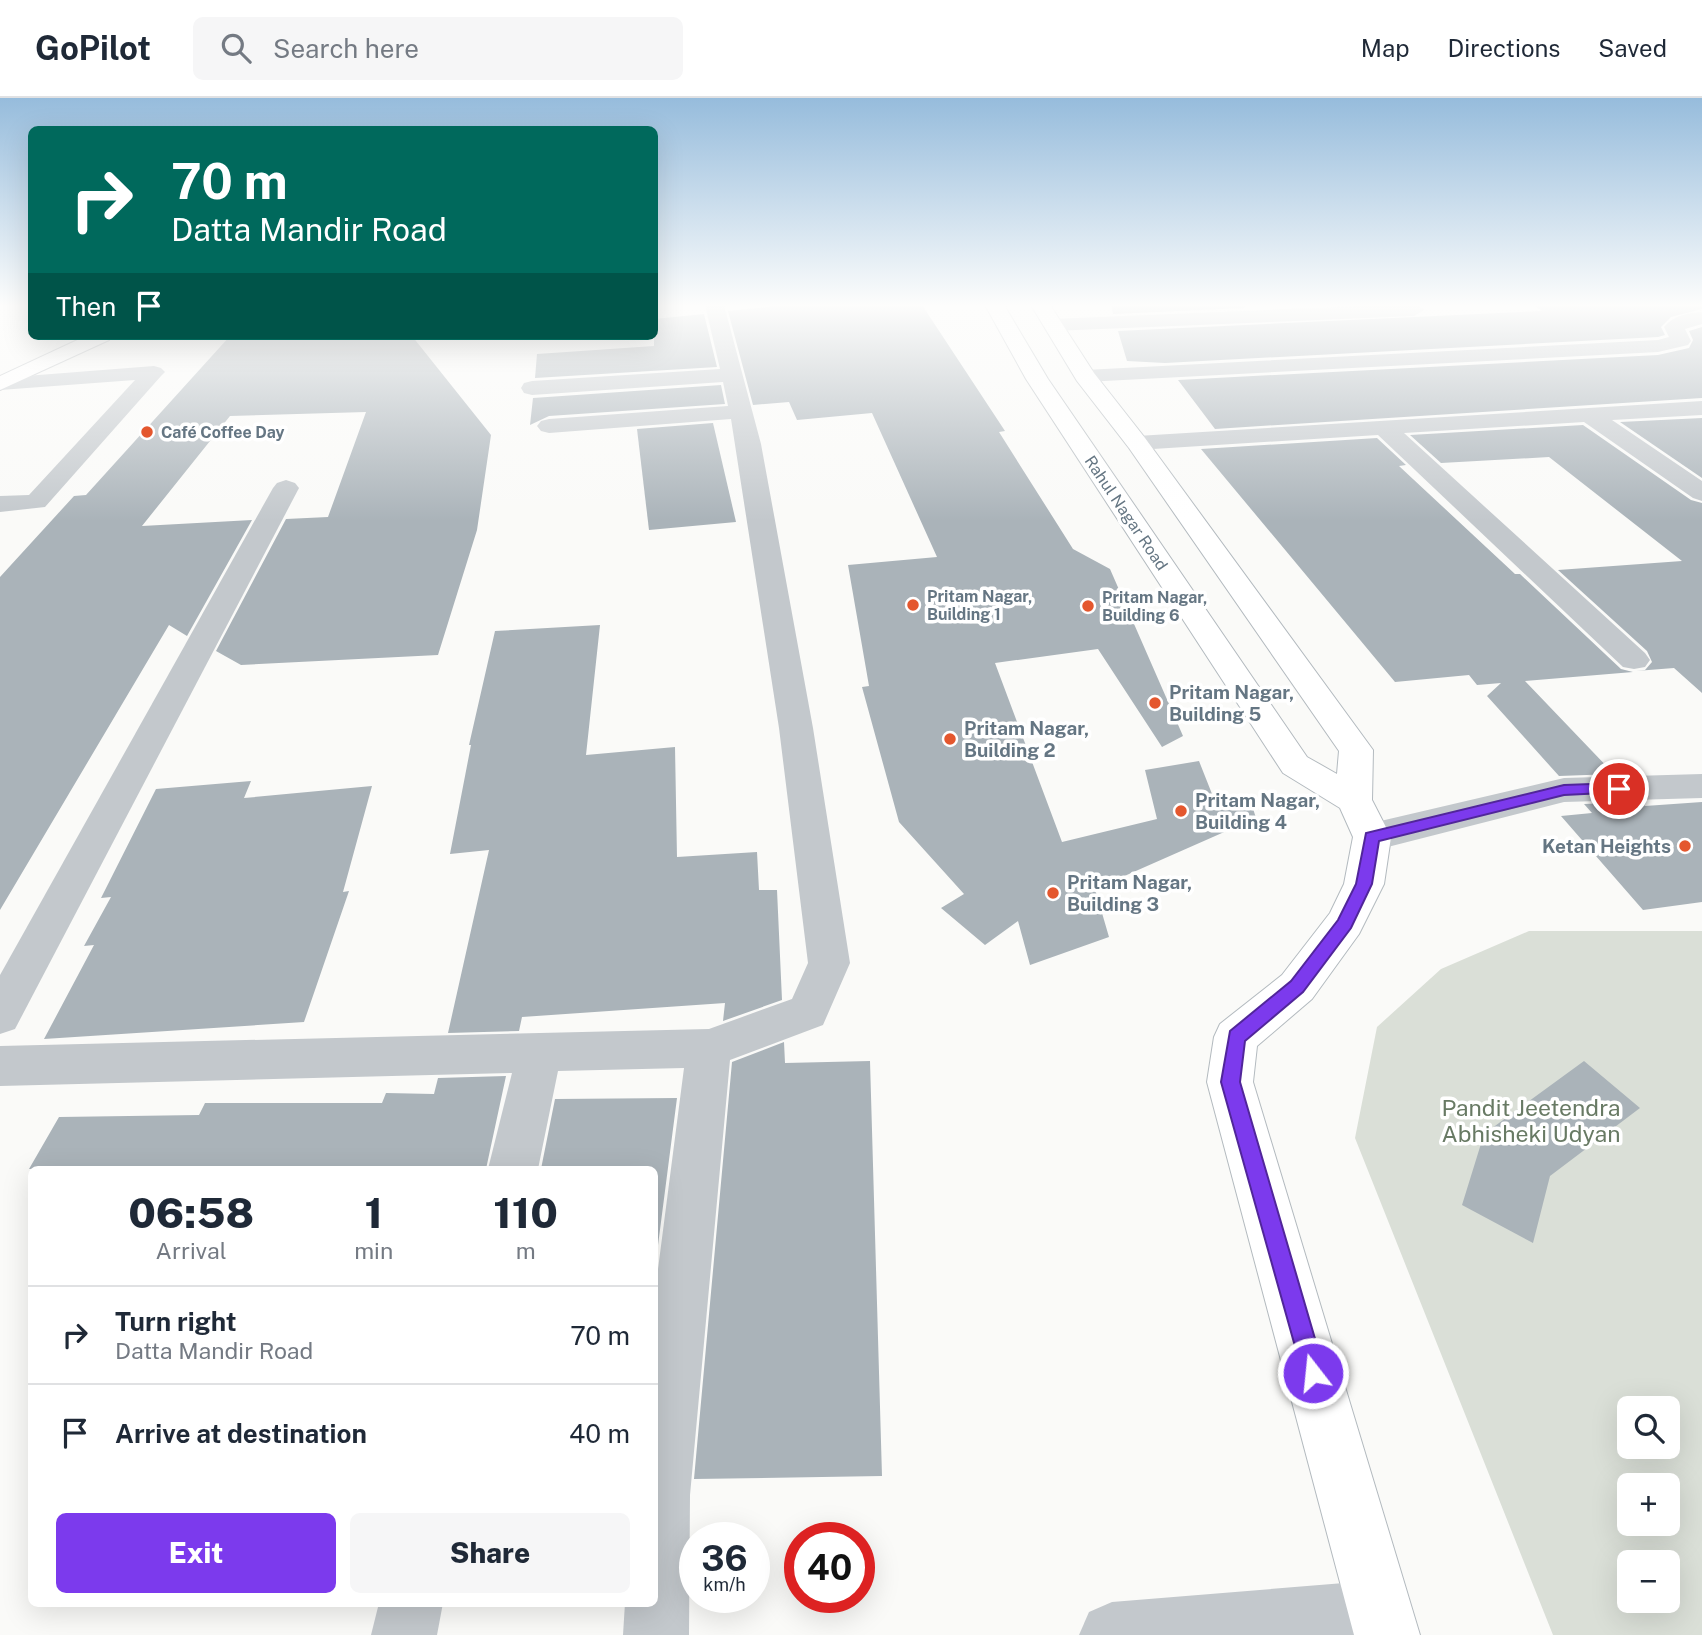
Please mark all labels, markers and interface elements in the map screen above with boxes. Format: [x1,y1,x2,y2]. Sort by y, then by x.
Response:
search box [193,17,683,80]
text: GoPilot [35,29,151,67]
icon: search [217,29,255,67]
text: Search here [273,33,419,64]
text: Map [1361,34,1410,62]
text: Directions [1448,34,1560,62]
text: Saved [1598,34,1667,62]
text: 70 m [171,152,288,210]
icon: right [56,154,147,245]
text: Datta Mandir Road [171,211,447,248]
icon: arrive [130,287,168,325]
text: Then [56,291,116,322]
place label: Café Coffee Day [161,423,285,442]
marker: Café Coffee Day [139,424,155,440]
street label: Rahul Nagar Road [1081,452,1171,574]
place label: Pritam Nagar, Building 1 [927,587,1033,624]
place label: Pritam Nagar, Building 6 [1102,588,1208,625]
marker: Pritam Nagar, Building 1 [905,597,921,613]
marker: Pritam Nagar, Building 6 [1080,598,1096,614]
place label: Pritam Nagar, Building 5 [1169,681,1294,725]
marker: Pritam Nagar, Building 5 [1147,695,1163,711]
place label: Pritam Nagar, Building 2 [964,717,1089,761]
marker: Pritam Nagar, Building 2 [942,731,958,747]
pin [1589,759,1649,819]
icon: arrive [1600,770,1638,808]
place label: Pritam Nagar, Building 4 [1195,789,1320,833]
marker: Pritam Nagar, Building 4 [1173,803,1189,819]
place label: Ketan Heights [1542,835,1671,857]
marker: Ketan Heights [1677,838,1693,854]
place label: Pritam Nagar, Building 3 [1067,871,1192,915]
marker: Pritam Nagar, Building 3 [1045,885,1061,901]
park label: Pandit Jeetendra Abhisheki Udyan [1441,1094,1621,1147]
text: 06:58 [128,1188,254,1237]
text: 1 [364,1188,383,1237]
text: 110 [493,1188,558,1237]
text: Arrival [156,1237,227,1264]
text: min [354,1237,393,1264]
text: m [516,1237,536,1264]
text: Turn right [115,1306,237,1337]
icon: right [56,1316,94,1354]
text: 70 m [570,1320,630,1351]
position arrow [1276,1336,1350,1410]
text: Datta Mandir Road [115,1337,313,1364]
map controls [1617,1396,1680,1613]
button: search [1617,1396,1680,1459]
icon: arrive [56,1414,94,1452]
text: Arrive at destination [115,1418,367,1449]
text: 40 m [569,1418,630,1449]
button: + [1617,1473,1680,1536]
button: Exit [56,1513,336,1593]
button: Share [350,1513,630,1593]
speed limit sign: 40 [784,1522,875,1613]
text: 36 [701,1538,748,1579]
button: − [1617,1550,1680,1613]
text: km/h [703,1574,746,1595]

